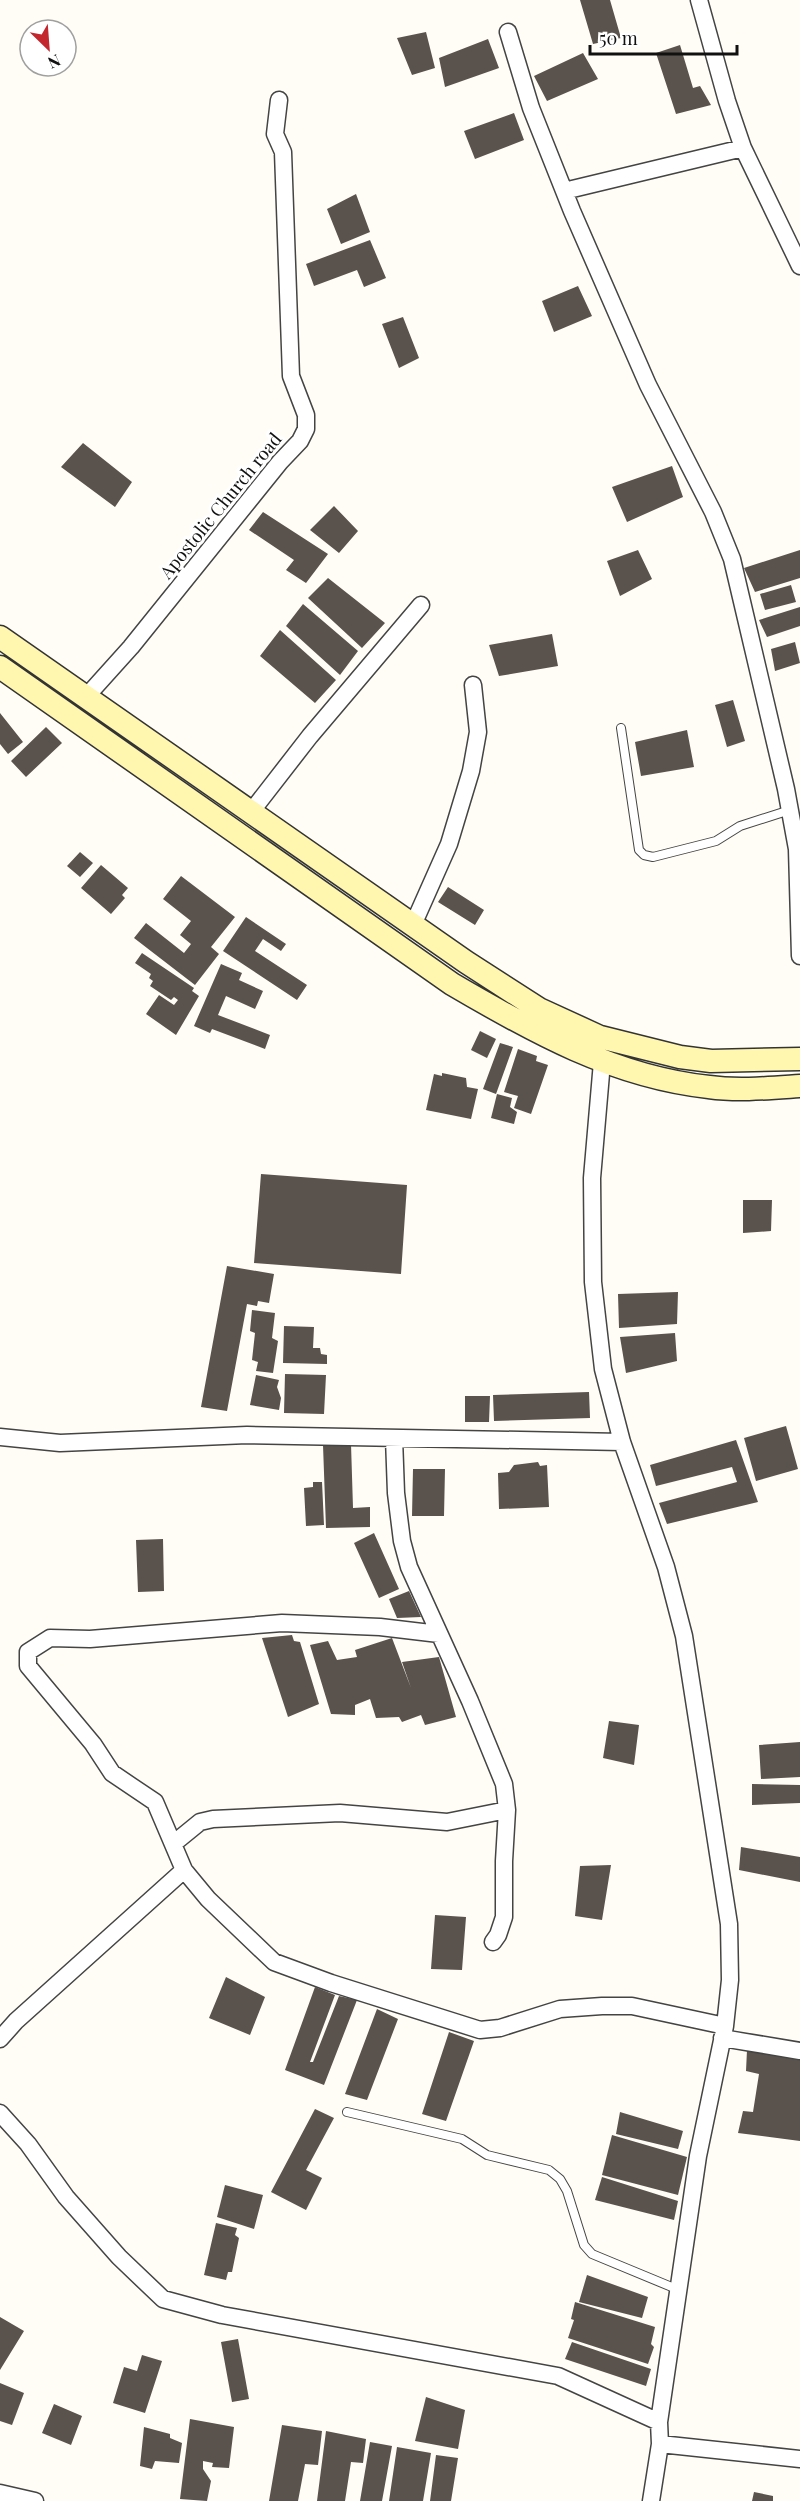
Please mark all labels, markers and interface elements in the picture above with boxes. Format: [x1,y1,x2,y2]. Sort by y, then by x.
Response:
north arrow [18,18,78,78]
scale bar [590,18,737,56]
text: 50 m [599,26,638,50]
text: N [44,50,64,74]
street label: Apostolic Church road [153,427,287,584]

